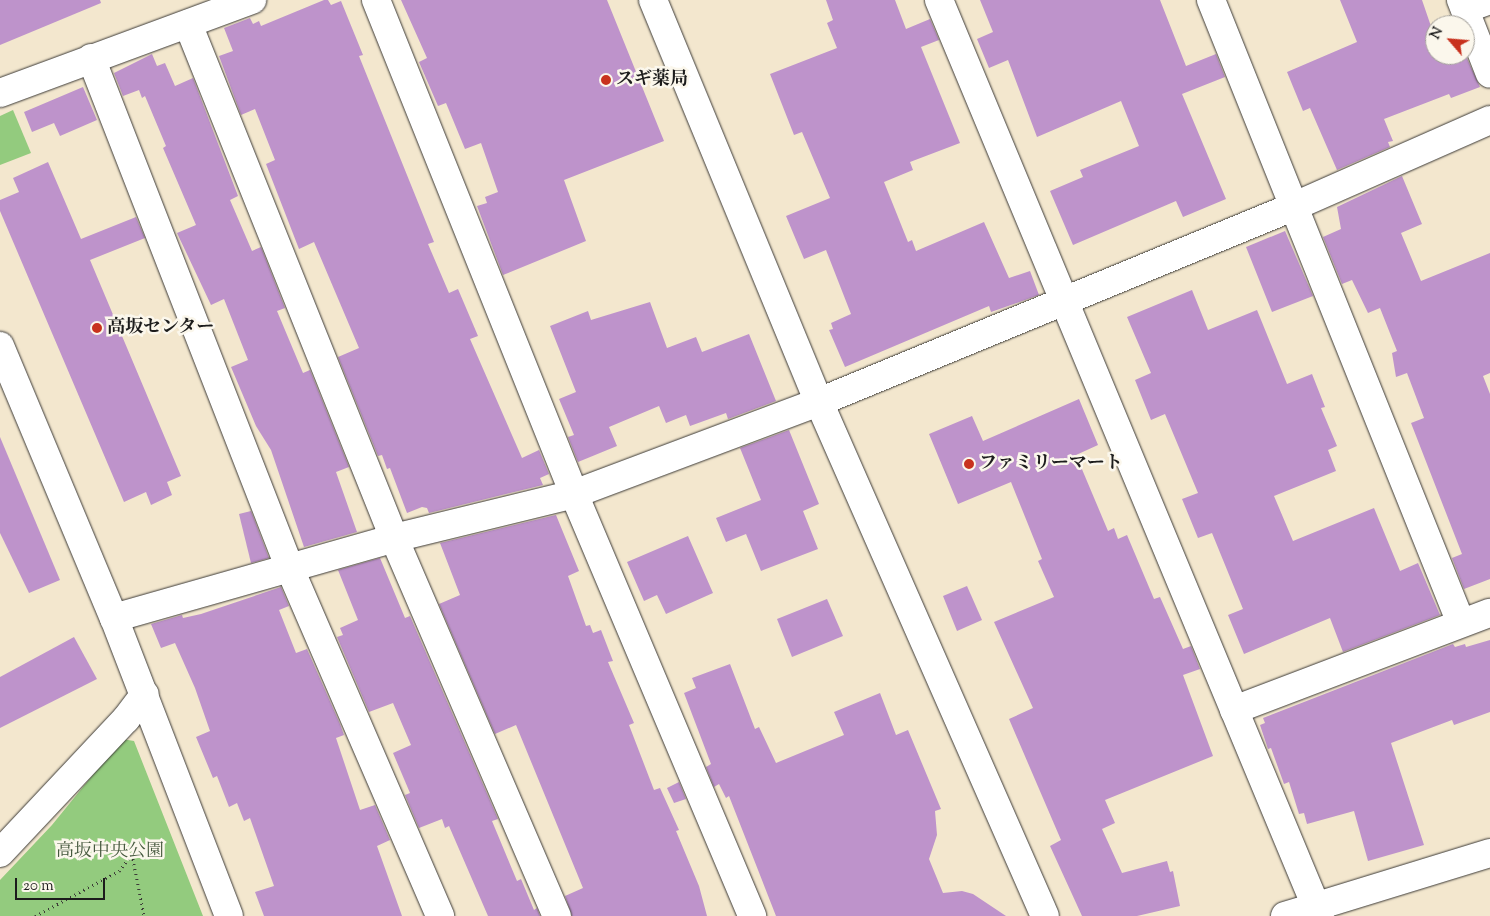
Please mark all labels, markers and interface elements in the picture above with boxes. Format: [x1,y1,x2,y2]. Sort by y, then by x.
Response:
north arrow [1425,15,1475,65]
text: N [1426,24,1449,43]
place label: スギ薬局 [616,69,688,91]
marker: スギ薬局 [600,74,612,86]
place label: 高坂センター [107,317,215,339]
marker: 高坂センター [91,322,103,334]
place label: ファミリーマート [979,453,1123,475]
marker: ファミリーマート [963,458,975,470]
park label: 高坂中央公園 [56,841,164,863]
scale bar [18,868,108,900]
text: 20 m [23,876,54,897]

